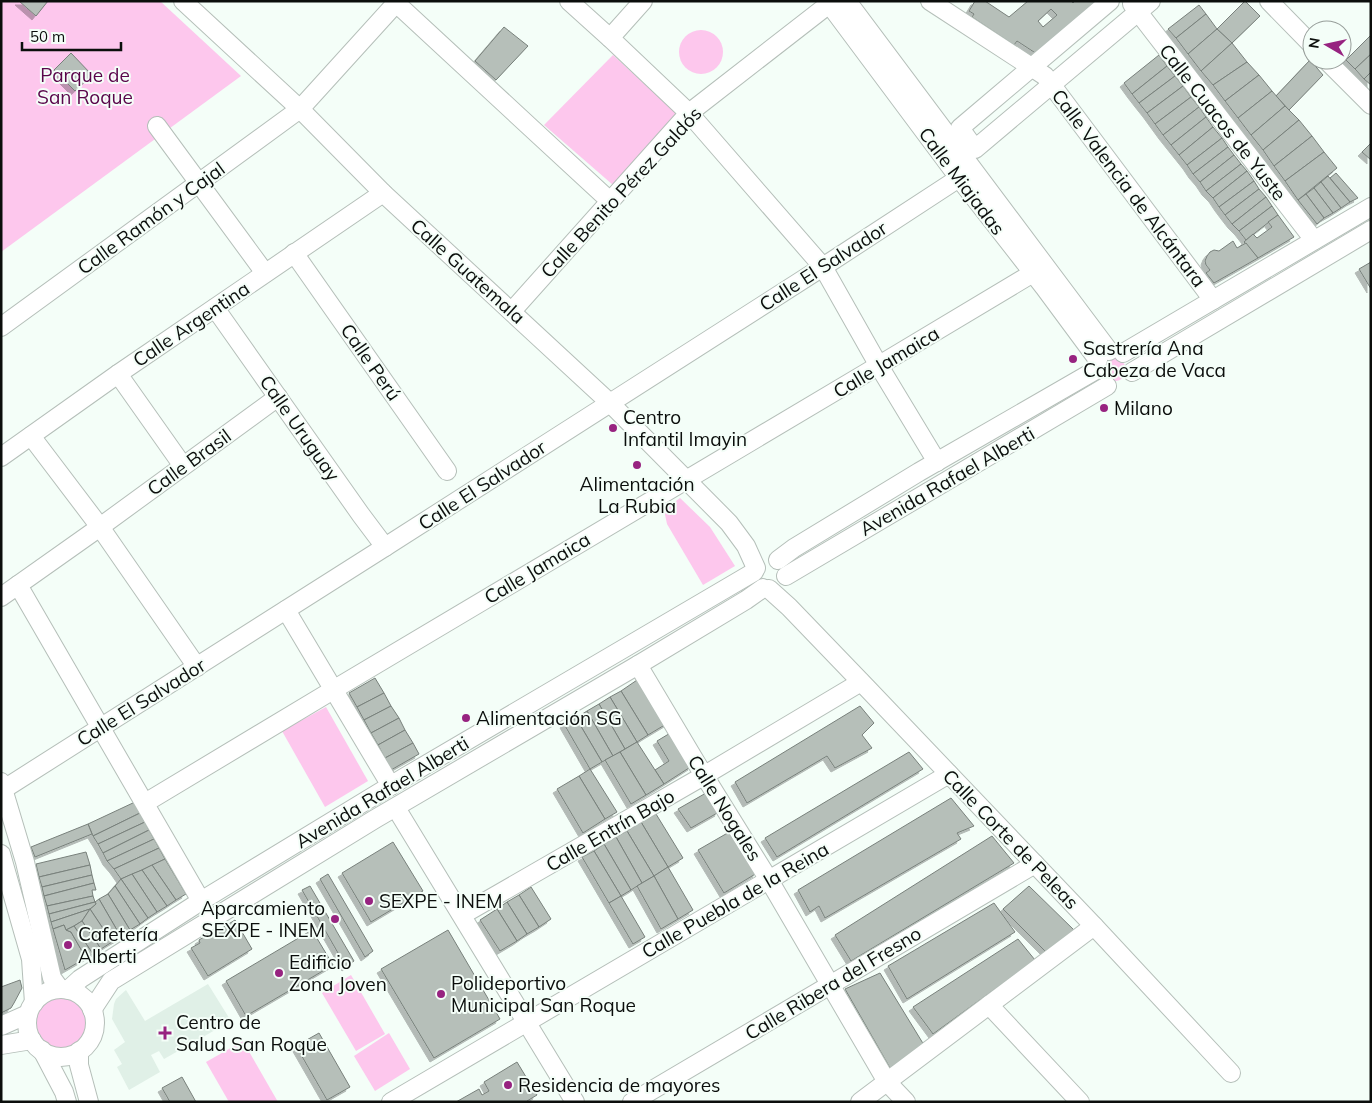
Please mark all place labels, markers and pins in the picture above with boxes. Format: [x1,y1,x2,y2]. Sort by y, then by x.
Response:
place label: Sastrería Ana Cabeza de Vaca [1083,336,1226,382]
marker: Sastrería Ana Cabeza de Vaca [1067,353,1079,365]
place label: Milano [1114,396,1173,420]
marker: Milano [1098,402,1110,414]
place label: Centro Infantil Imayin [623,405,747,451]
marker: Centro Infantil Imayin [607,422,619,434]
marker: Alimentación La Rubia [631,459,643,471]
place label: Alimentación La Rubia [579,472,695,518]
place label: Alimentación SG [476,706,622,730]
marker: Alimentación SG [460,712,472,724]
place label: SEXPE - INEM [379,889,502,913]
marker: SEXPE - INEM [363,895,375,907]
place label: Aparcamiento SEXPE - INEM [201,896,325,942]
marker: Aparcamiento SEXPE - INEM [329,913,341,925]
place label: Cafetería Alberti [78,922,158,968]
marker: Cafetería Alberti [62,939,74,951]
place label: Edificio Zona Joven [289,950,387,996]
marker: Edificio Zona Joven [273,967,285,979]
place label: Polideportivo Municipal San Roque [451,971,636,1017]
marker: Polideportivo Municipal San Roque [435,988,447,1000]
place label: Centro de Salud San Roque [176,1010,327,1056]
marker: Centro de Salud San Roque [158,1026,172,1040]
place label: Residencia de mayores [518,1073,720,1097]
marker: Residencia de mayores [502,1079,514,1091]

